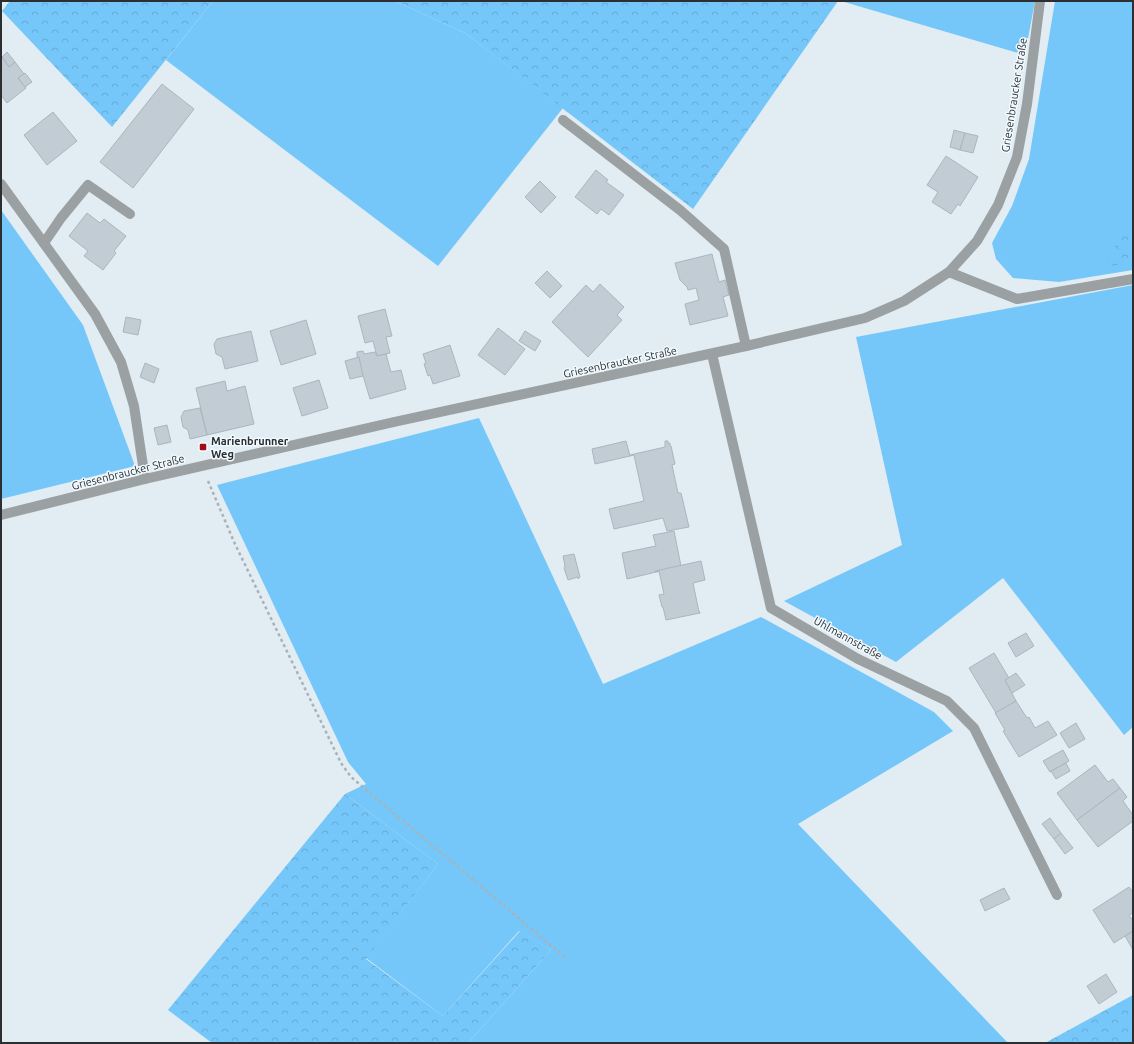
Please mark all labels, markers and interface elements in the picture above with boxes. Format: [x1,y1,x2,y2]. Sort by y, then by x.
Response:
street label: Griesenbraucker Straße [999,37,1029,153]
street label: Griesenbraucker Straße [562,344,678,380]
place label: Marienbrunner Weg [211,435,289,460]
marker: Marienbrunner Weg [198,442,208,452]
street label: Griesenbraucker Straße [70,452,186,492]
street label: Uhlmannstraße [812,614,884,662]

